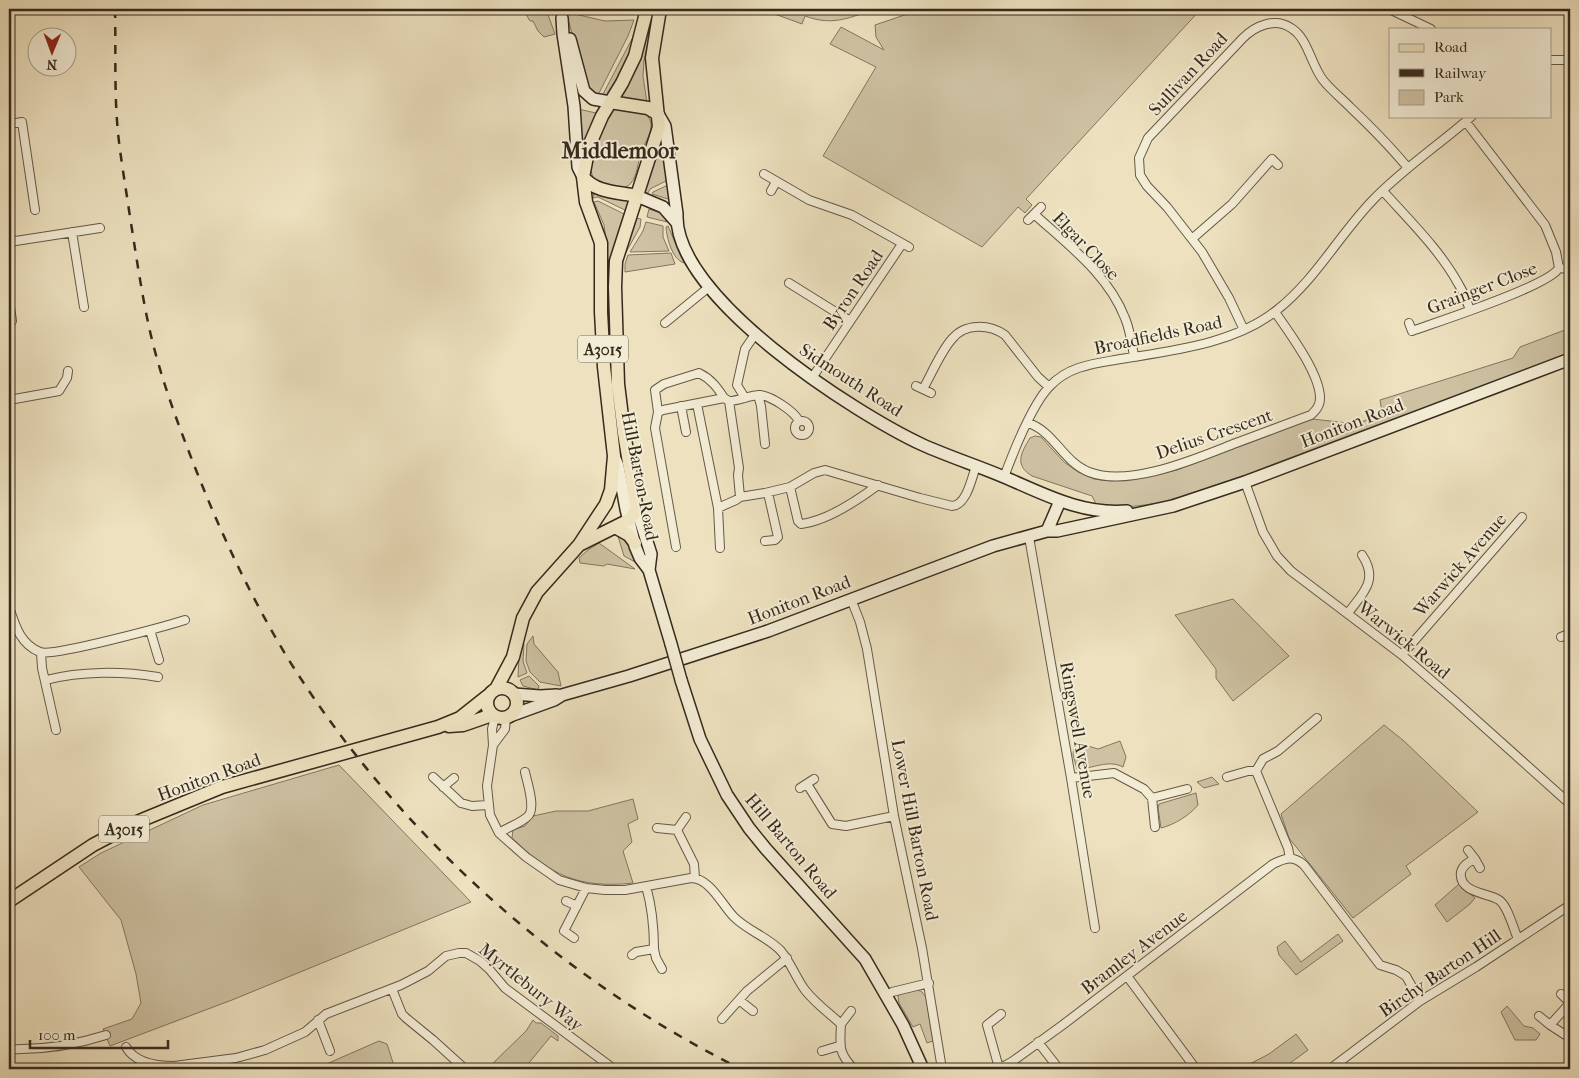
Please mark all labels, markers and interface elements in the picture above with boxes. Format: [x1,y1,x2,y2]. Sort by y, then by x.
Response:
north arrow [28,28,78,78]
street label: Sullivan Road [1145,28,1232,120]
legend [1389,28,1552,118]
text: Road [1434,38,1468,56]
text: N [46,56,57,73]
text: Railway [1434,64,1487,82]
text: Park [1434,88,1464,106]
district label: Middlemoor [561,138,679,164]
street label: Elgar Close [1048,208,1123,285]
street label: Byron Road [819,246,888,334]
street label: Grainger Close [1424,258,1540,319]
street label: Broadfields Road [1092,312,1224,359]
road number: A3015 [578,336,628,362]
street label: Sidmouth Road [795,339,906,422]
street label: Honiton Road [1298,394,1407,453]
street label: Delius Crescent [1153,404,1276,464]
street label: Hill Barton Road [617,410,662,543]
street label: Warwick Avenue [1409,509,1511,622]
street label: Honiton Road [745,571,854,630]
street label: Warwick Road [1353,596,1454,684]
street label: Ringswell Avenue [1055,660,1100,800]
street label: Lower Hill Barton Road [887,738,942,923]
street label: Honiton Road [155,749,264,806]
street label: Hill Barton Road [740,789,841,903]
road number: A3015 [99,816,149,842]
street label: Bramley Avenue [1077,906,1192,999]
street label: Birchy Barton Hill [1375,925,1505,1022]
street label: Myrtlebury Way [474,939,588,1037]
scale bar [30,1018,168,1050]
text: 100 m [38,1026,76,1044]

